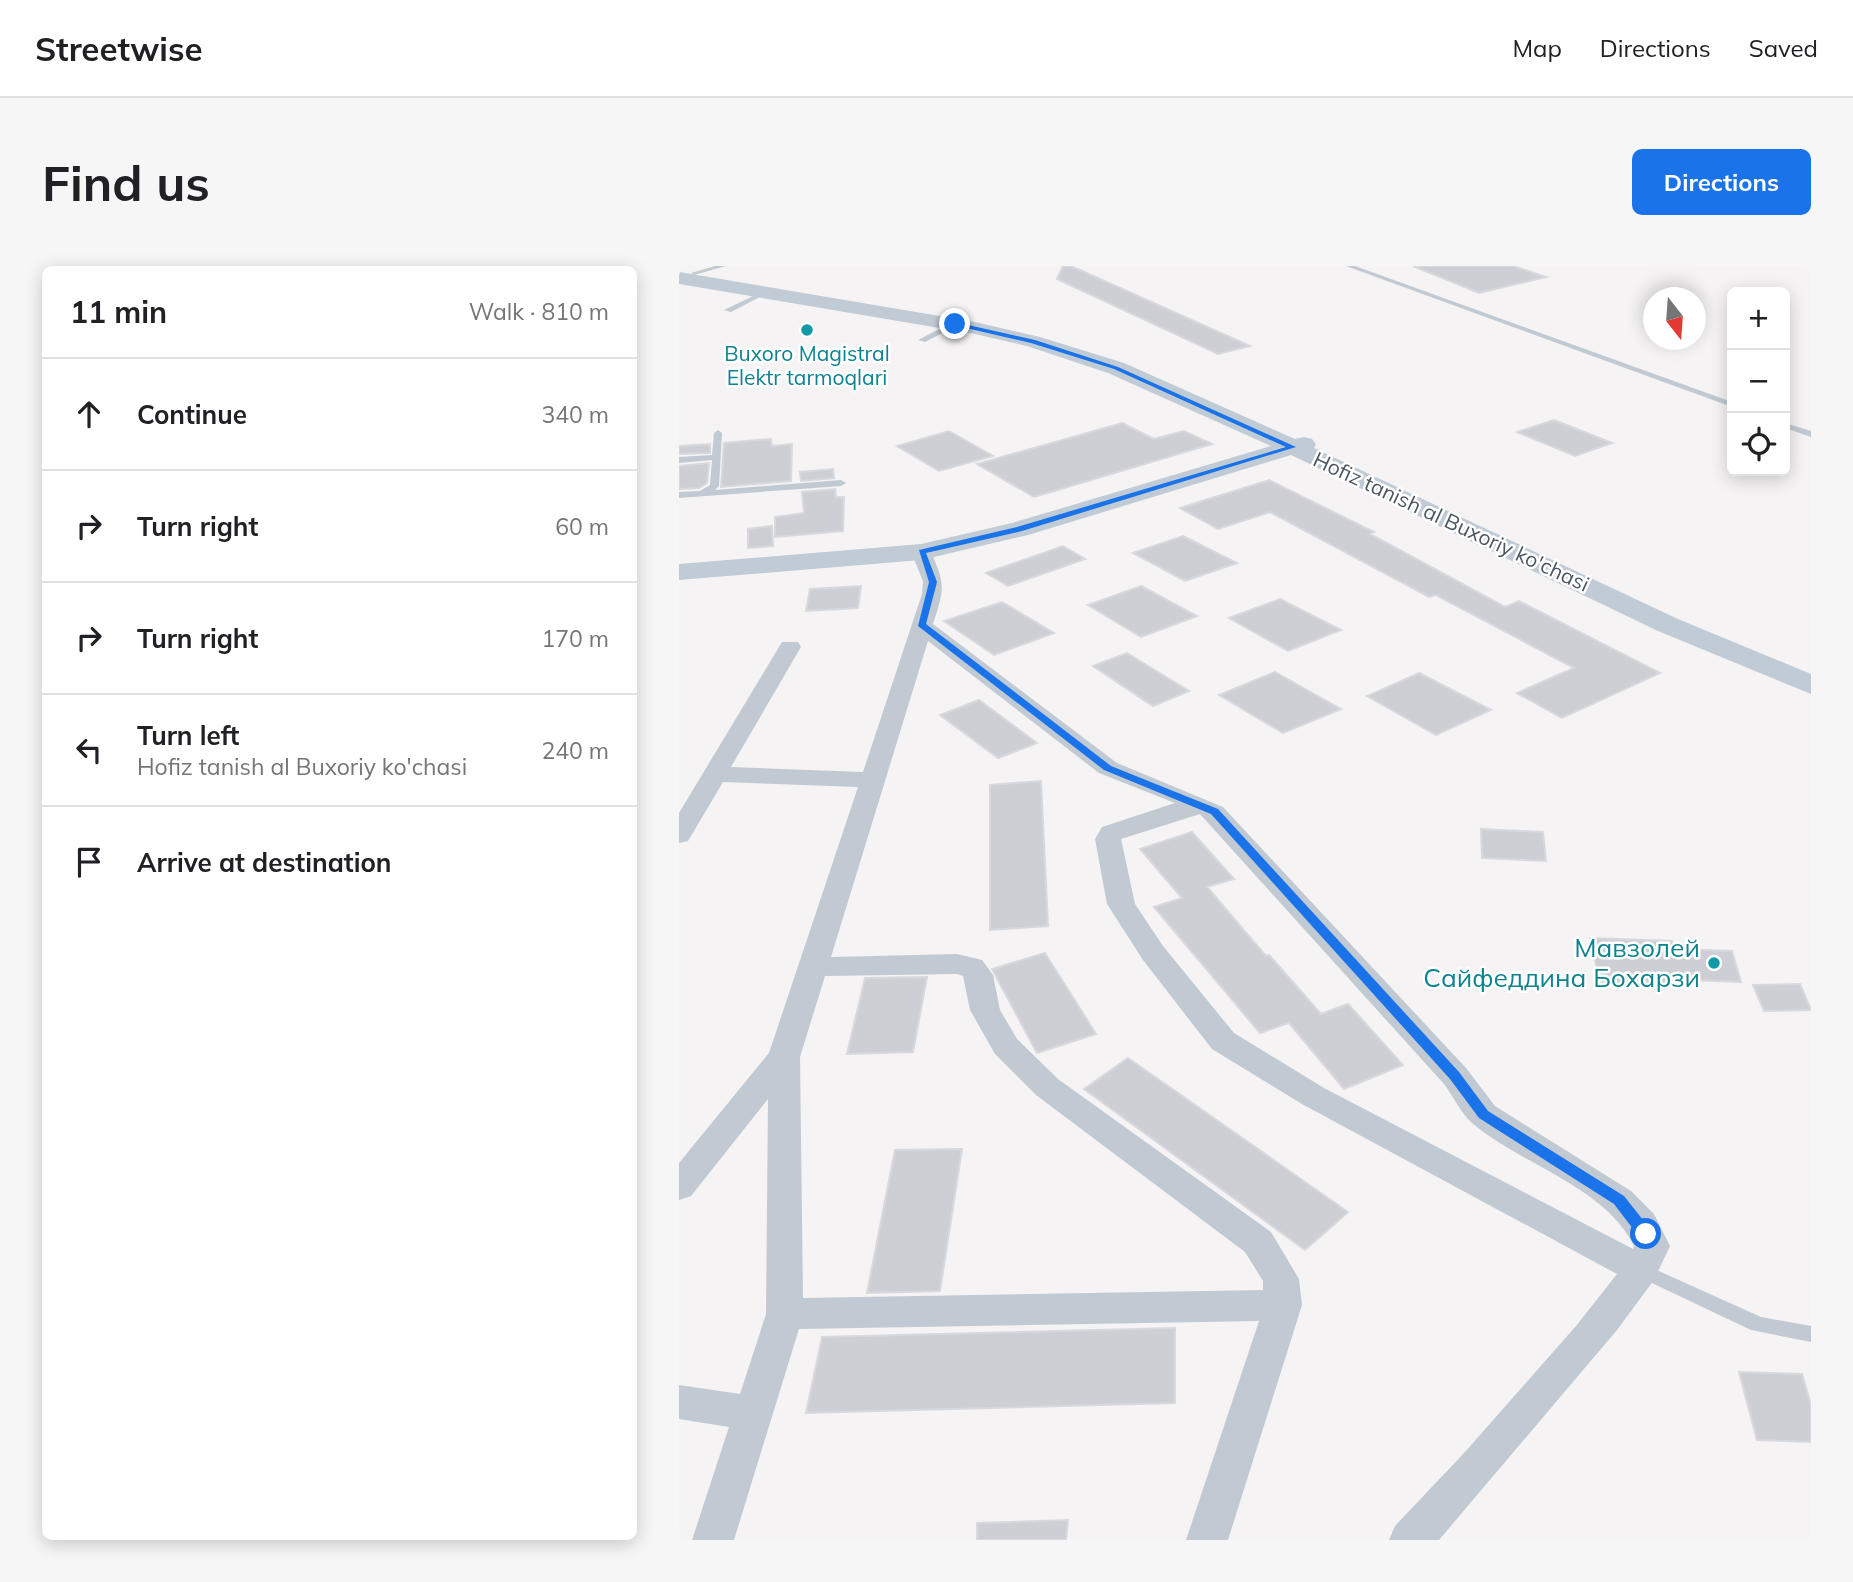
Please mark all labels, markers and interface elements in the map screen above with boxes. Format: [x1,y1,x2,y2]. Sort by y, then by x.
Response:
text: Streetwise [35,28,203,69]
text: Map [1512,33,1562,63]
text: Directions [1600,33,1711,63]
text: Saved [1749,33,1818,63]
button: Directions [1632,149,1811,215]
text: Find us [42,152,210,213]
north arrow [1643,287,1706,350]
map controls [1727,287,1790,476]
button: + [1727,287,1790,350]
text: 11 min [70,293,167,331]
text: Walk · 810 m [469,297,609,326]
route end [939,308,970,339]
marker: Buxoro Magistral Elektr tarmoqlari [799,322,815,338]
place label: Buxoro Magistral Elektr tarmoqlari [724,340,890,390]
button: − [1727,350,1790,413]
icon: ahead [70,395,108,433]
text: Continue [137,398,247,431]
text: 340 m [541,400,609,429]
button: locate [1727,413,1790,476]
street label: Hofiz tanish al Buxoriy ko'chasi [1309,446,1594,597]
icon: right [70,507,108,545]
text: Turn right [137,510,258,543]
text: 60 m [555,512,609,541]
icon: right [70,619,108,657]
text: Turn right [137,622,258,655]
text: 170 m [541,624,609,653]
text: Turn left [137,719,239,752]
icon: left [70,731,108,769]
text: 240 m [541,736,609,765]
text: Hofiz tanish al Buxoriy ko'chasi [137,752,467,781]
icon: arrive [70,843,108,881]
text: Arrive at destination [137,846,392,879]
place label: Мавзолей Сайфеддина Бохарзи [1423,931,1700,994]
marker: Мавзолей Сайфеддина Бохарзи [1706,955,1722,971]
route start [1630,1218,1661,1249]

